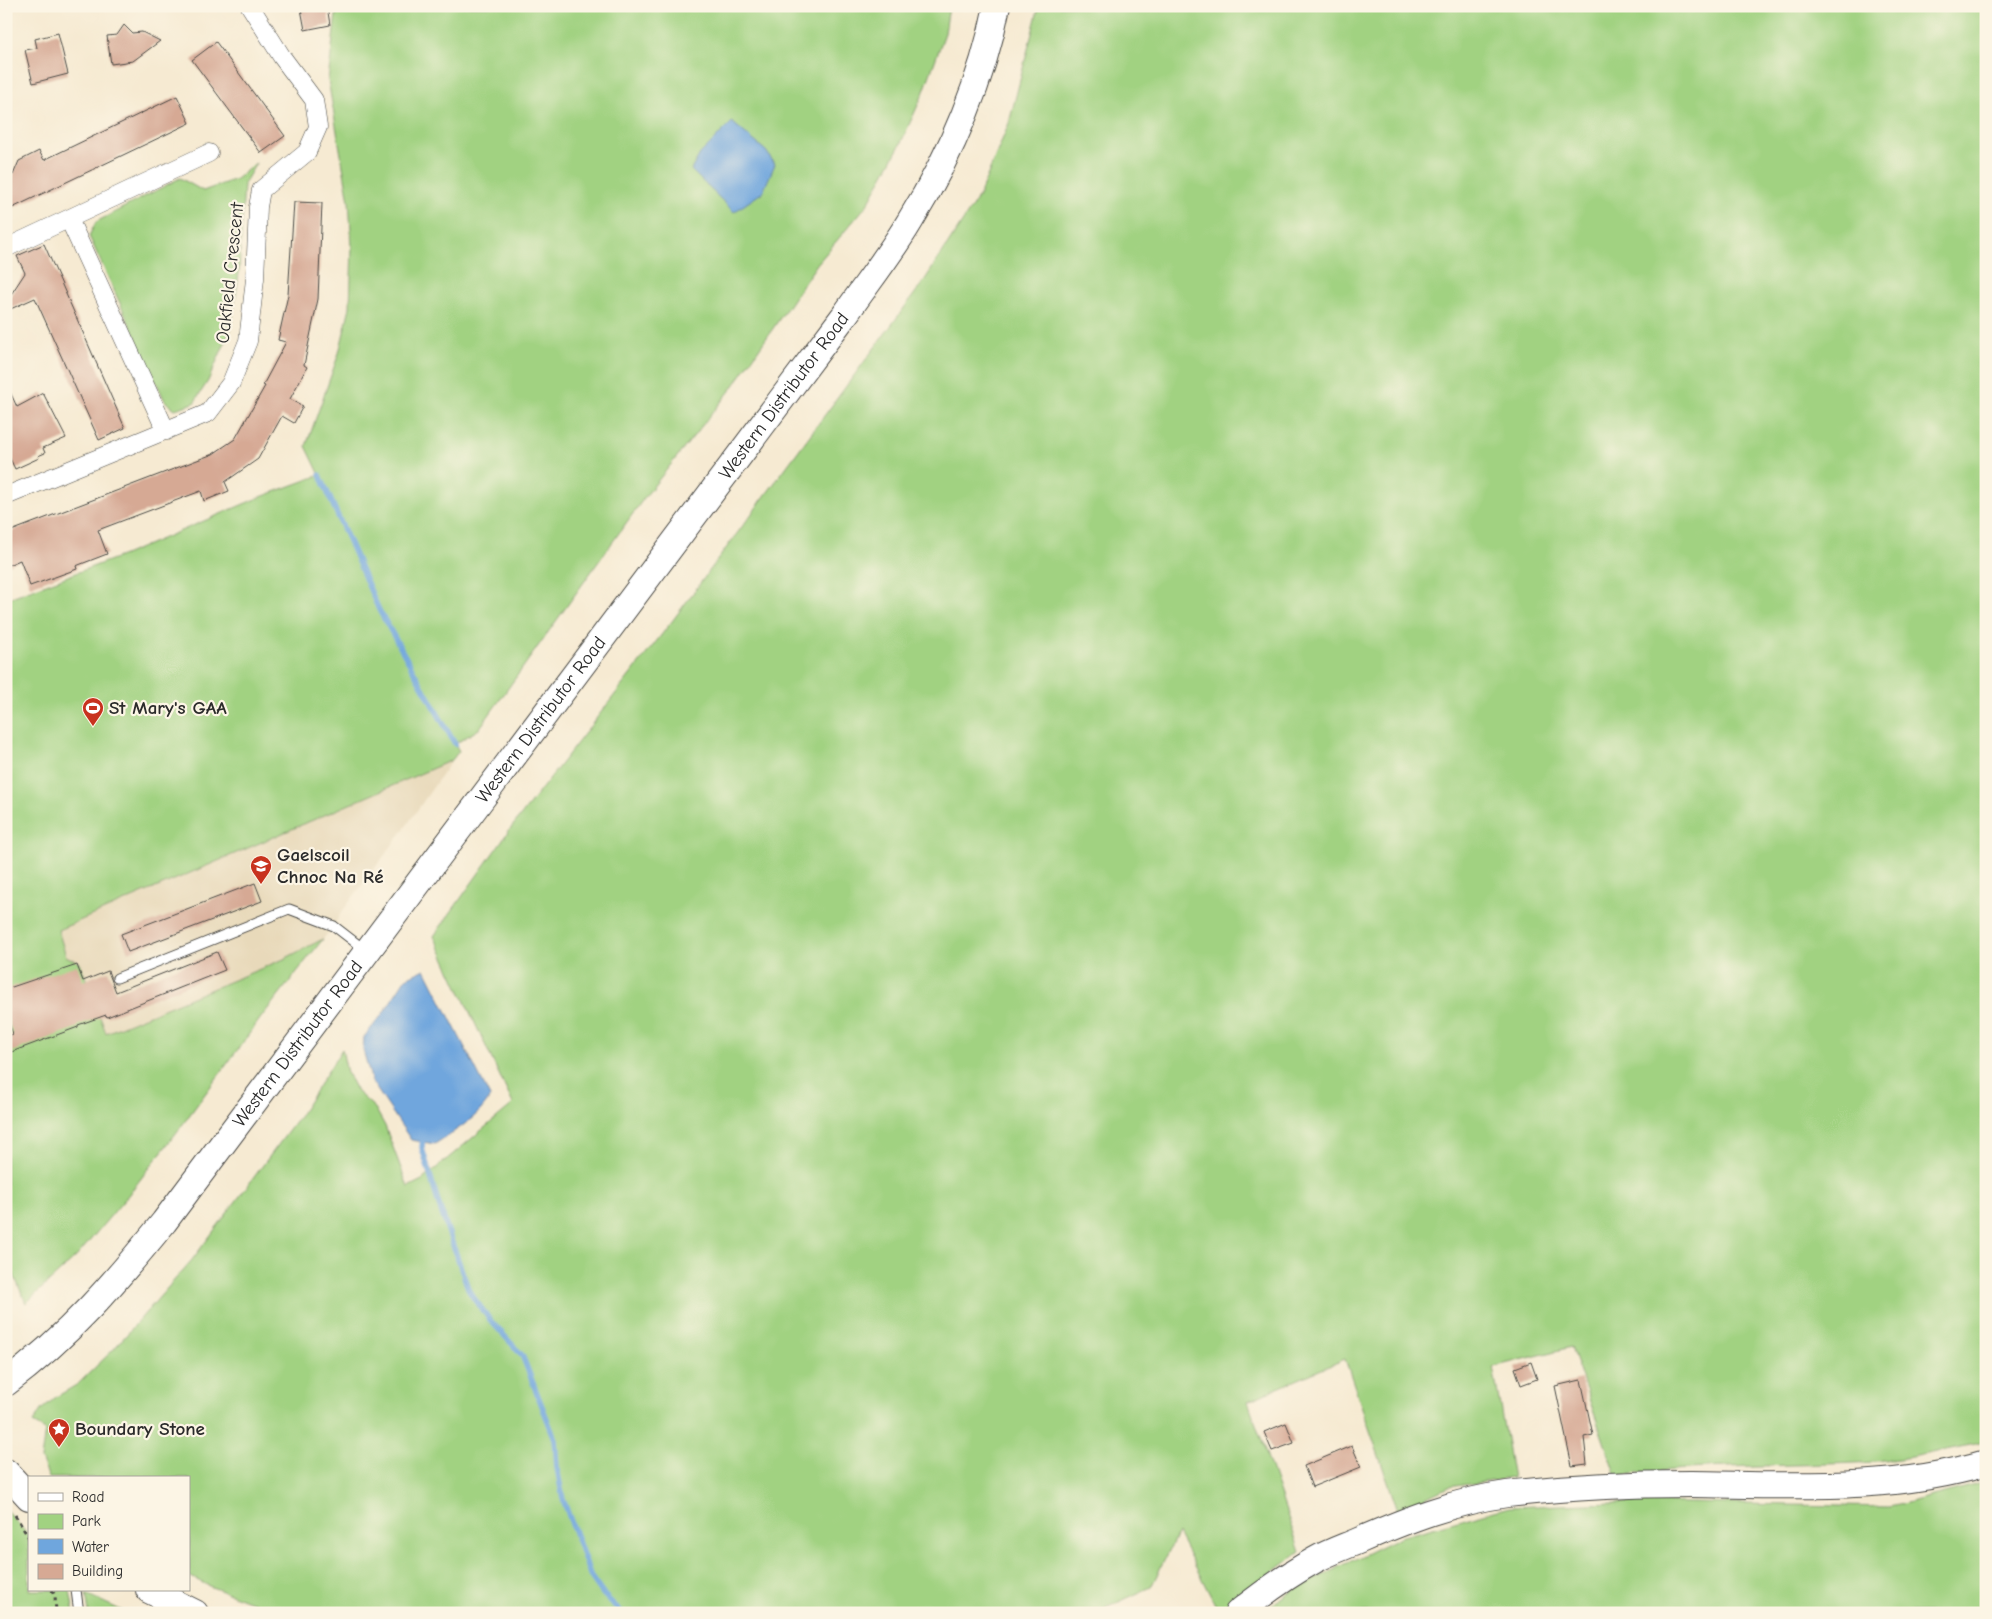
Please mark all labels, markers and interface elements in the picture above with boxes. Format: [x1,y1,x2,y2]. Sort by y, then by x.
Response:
street label: Oakfield Crescent [212,201,248,345]
street label: Western Distributor Road [714,308,854,484]
street label: Western Distributor Road [471,632,611,808]
sports icon: St Mary's GAA [81,696,105,727]
place label: St Mary's GAA [109,697,227,719]
place label: Gaelscoil Chnoc Na Ré [277,844,384,888]
school or university icon: Gaelscoil Chnoc Na Ré [249,854,273,885]
street label: Western Distributor Road [228,956,367,1131]
place icon: Boundary Stone [47,1417,71,1448]
place label: Boundary Stone [75,1418,205,1440]
legend [28,1476,190,1592]
text: Road [72,1488,104,1506]
text: Park [72,1512,101,1530]
text: Water [72,1538,109,1556]
text: Building [72,1562,123,1580]

